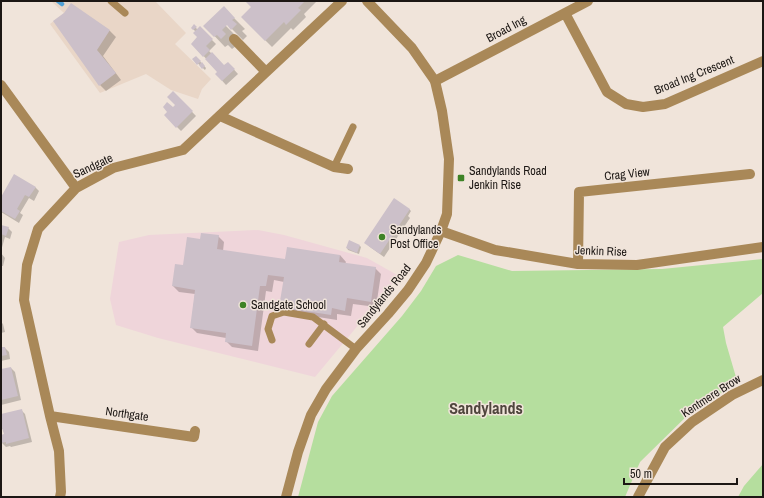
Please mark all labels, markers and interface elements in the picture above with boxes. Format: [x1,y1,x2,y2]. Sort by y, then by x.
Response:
street label: Broad Ing [483,12,529,46]
street label: Broad Ing Crescent [652,52,737,98]
street label: Sandgate [71,150,115,182]
place label: Sandylands Road Jenkin Rise [469,163,547,193]
street label: Crag View [603,164,651,184]
marker: Sandylands Road Jenkin Rise [456,173,466,183]
place label: Sandylands Post Office [390,222,442,252]
marker: Sandylands Post Office [377,232,387,242]
street label: Jenkin Rise [575,242,627,260]
street label: Sandylands Road [353,261,415,331]
place label: Sandgate School [251,297,326,313]
marker: Sandgate School [238,300,248,310]
street label: Kentmere Brow [678,370,745,421]
district label: Sandylands [449,397,523,419]
street label: Northgate [104,403,150,425]
scale bar [624,460,737,486]
text: 50 m [630,466,652,482]

